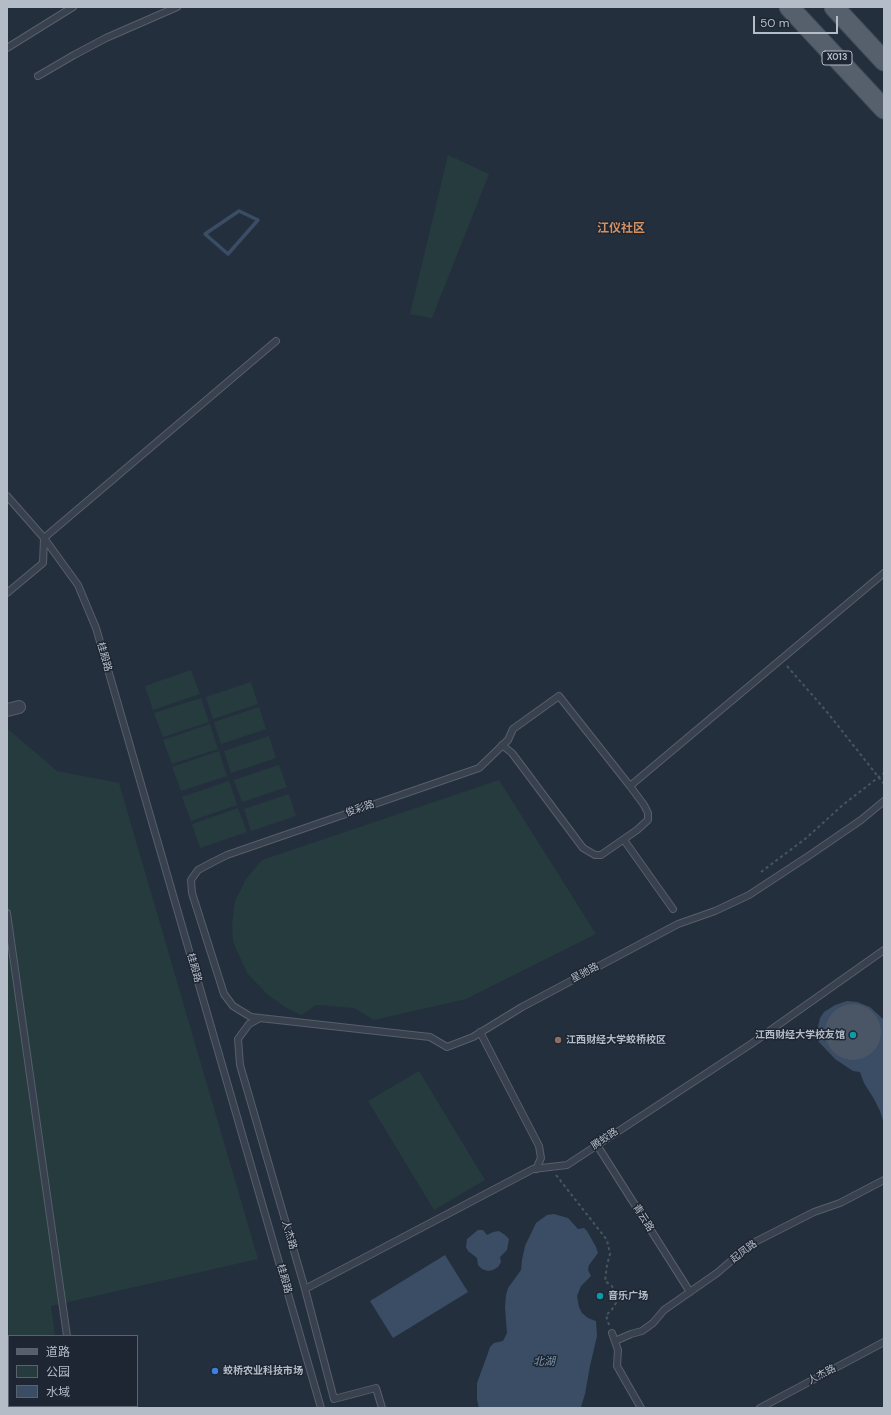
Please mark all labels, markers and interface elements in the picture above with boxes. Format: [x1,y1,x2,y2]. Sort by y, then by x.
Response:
scale bar [755,8,840,34]
text: 50 m [760,15,789,31]
road number: X013 [822,51,852,65]
district label: 江仪社区 [597,222,645,236]
street label: 桂殿路 [94,641,114,673]
street label: 俊彩路 [344,798,376,820]
street label: 桂殿路 [184,952,204,984]
street label: 星驰路 [569,961,601,985]
place label: 江西财经大学校友馆 [755,1029,845,1041]
marker: 江西财经大学校友馆 [848,1030,858,1040]
place label: 江西财经大学蛟桥校区 [566,1034,666,1046]
marker: 江西财经大学蛟桥校区 [553,1035,563,1045]
street label: 腾蛟路 [589,1126,621,1152]
street label: 青云路 [630,1202,656,1234]
street label: 人杰路 [279,1219,299,1251]
street label: 起凤路 [728,1238,760,1266]
street label: 桂殿路 [274,1263,294,1295]
place label: 音乐广场 [608,1290,648,1302]
marker: 音乐广场 [595,1291,605,1301]
legend [8,1335,138,1407]
text: 道路 [46,1344,70,1360]
water label: 北湖 [533,1355,555,1369]
street label: 人杰路 [806,1363,838,1387]
text: 公园 [46,1364,70,1380]
place label: 蛟桥农业科技市场 [223,1365,303,1377]
marker: 蛟桥农业科技市场 [210,1366,220,1376]
text: 水域 [46,1384,70,1400]

